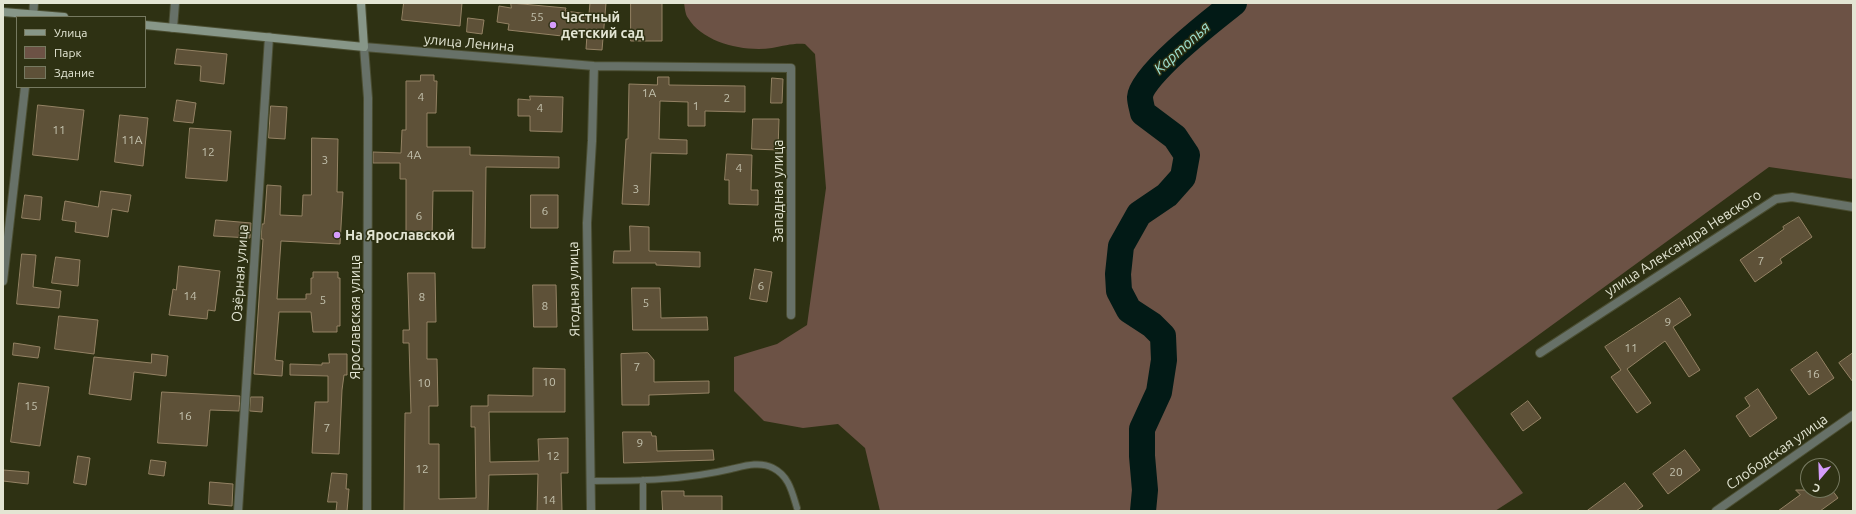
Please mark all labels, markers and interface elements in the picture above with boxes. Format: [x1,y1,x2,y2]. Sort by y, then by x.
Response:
place label: Частный детский сад [561,9,644,42]
house number: 55 [530,10,544,24]
legend [16,16,146,88]
water label: Картопья [1150,18,1214,78]
marker: Частный детский сад [548,20,558,30]
text: Улица [54,26,87,39]
street label: улица Ленина [423,31,515,55]
text: Парк [54,46,82,59]
text: Здание [54,66,95,79]
house number: 1А [642,86,656,100]
house number: 4 [418,90,424,104]
house number: 2 [724,91,730,105]
house number: 1 [693,99,699,113]
house number: 4 [537,101,543,115]
house number: 11 [52,123,66,137]
house number: 11А [121,133,143,147]
street label: Западная улица [770,140,786,242]
house number: 12 [201,145,215,159]
house number: 4А [407,148,421,162]
house number: 3 [322,153,328,167]
house number: 4 [736,161,742,175]
house number: 3 [633,182,639,196]
street label: улица Александра Невского [1602,186,1764,300]
house number: 6 [542,204,548,218]
house number: 6 [416,209,422,223]
street label: Озёрная улица [228,224,252,322]
place label: На Ярославской [345,227,455,243]
marker: На Ярославской [332,230,342,240]
street label: Ягодная улица [565,241,583,337]
house number: 7 [1758,254,1764,268]
street label: Ярославская улица [347,255,363,379]
house number: 6 [758,279,764,293]
house number: 14 [183,289,197,303]
house number: 8 [419,290,425,304]
house number: 5 [320,293,326,307]
house number: 5 [643,296,649,310]
house number: 8 [542,299,548,313]
house number: 9 [1665,315,1671,329]
house number: 11 [1624,341,1638,355]
house number: 7 [634,360,640,374]
house number: 16 [1806,367,1820,381]
house number: 10 [542,375,556,389]
house number: 10 [417,376,431,390]
house number: 15 [24,399,38,413]
house number: 16 [178,409,192,423]
street label: Слободская улица [1723,411,1831,493]
house number: 7 [324,421,330,435]
house number: 9 [637,436,643,450]
house number: 12 [546,449,560,463]
north arrow [1800,458,1840,498]
house number: 12 [415,462,429,476]
house number: 20 [1669,465,1683,479]
house number: 14 [542,493,556,507]

